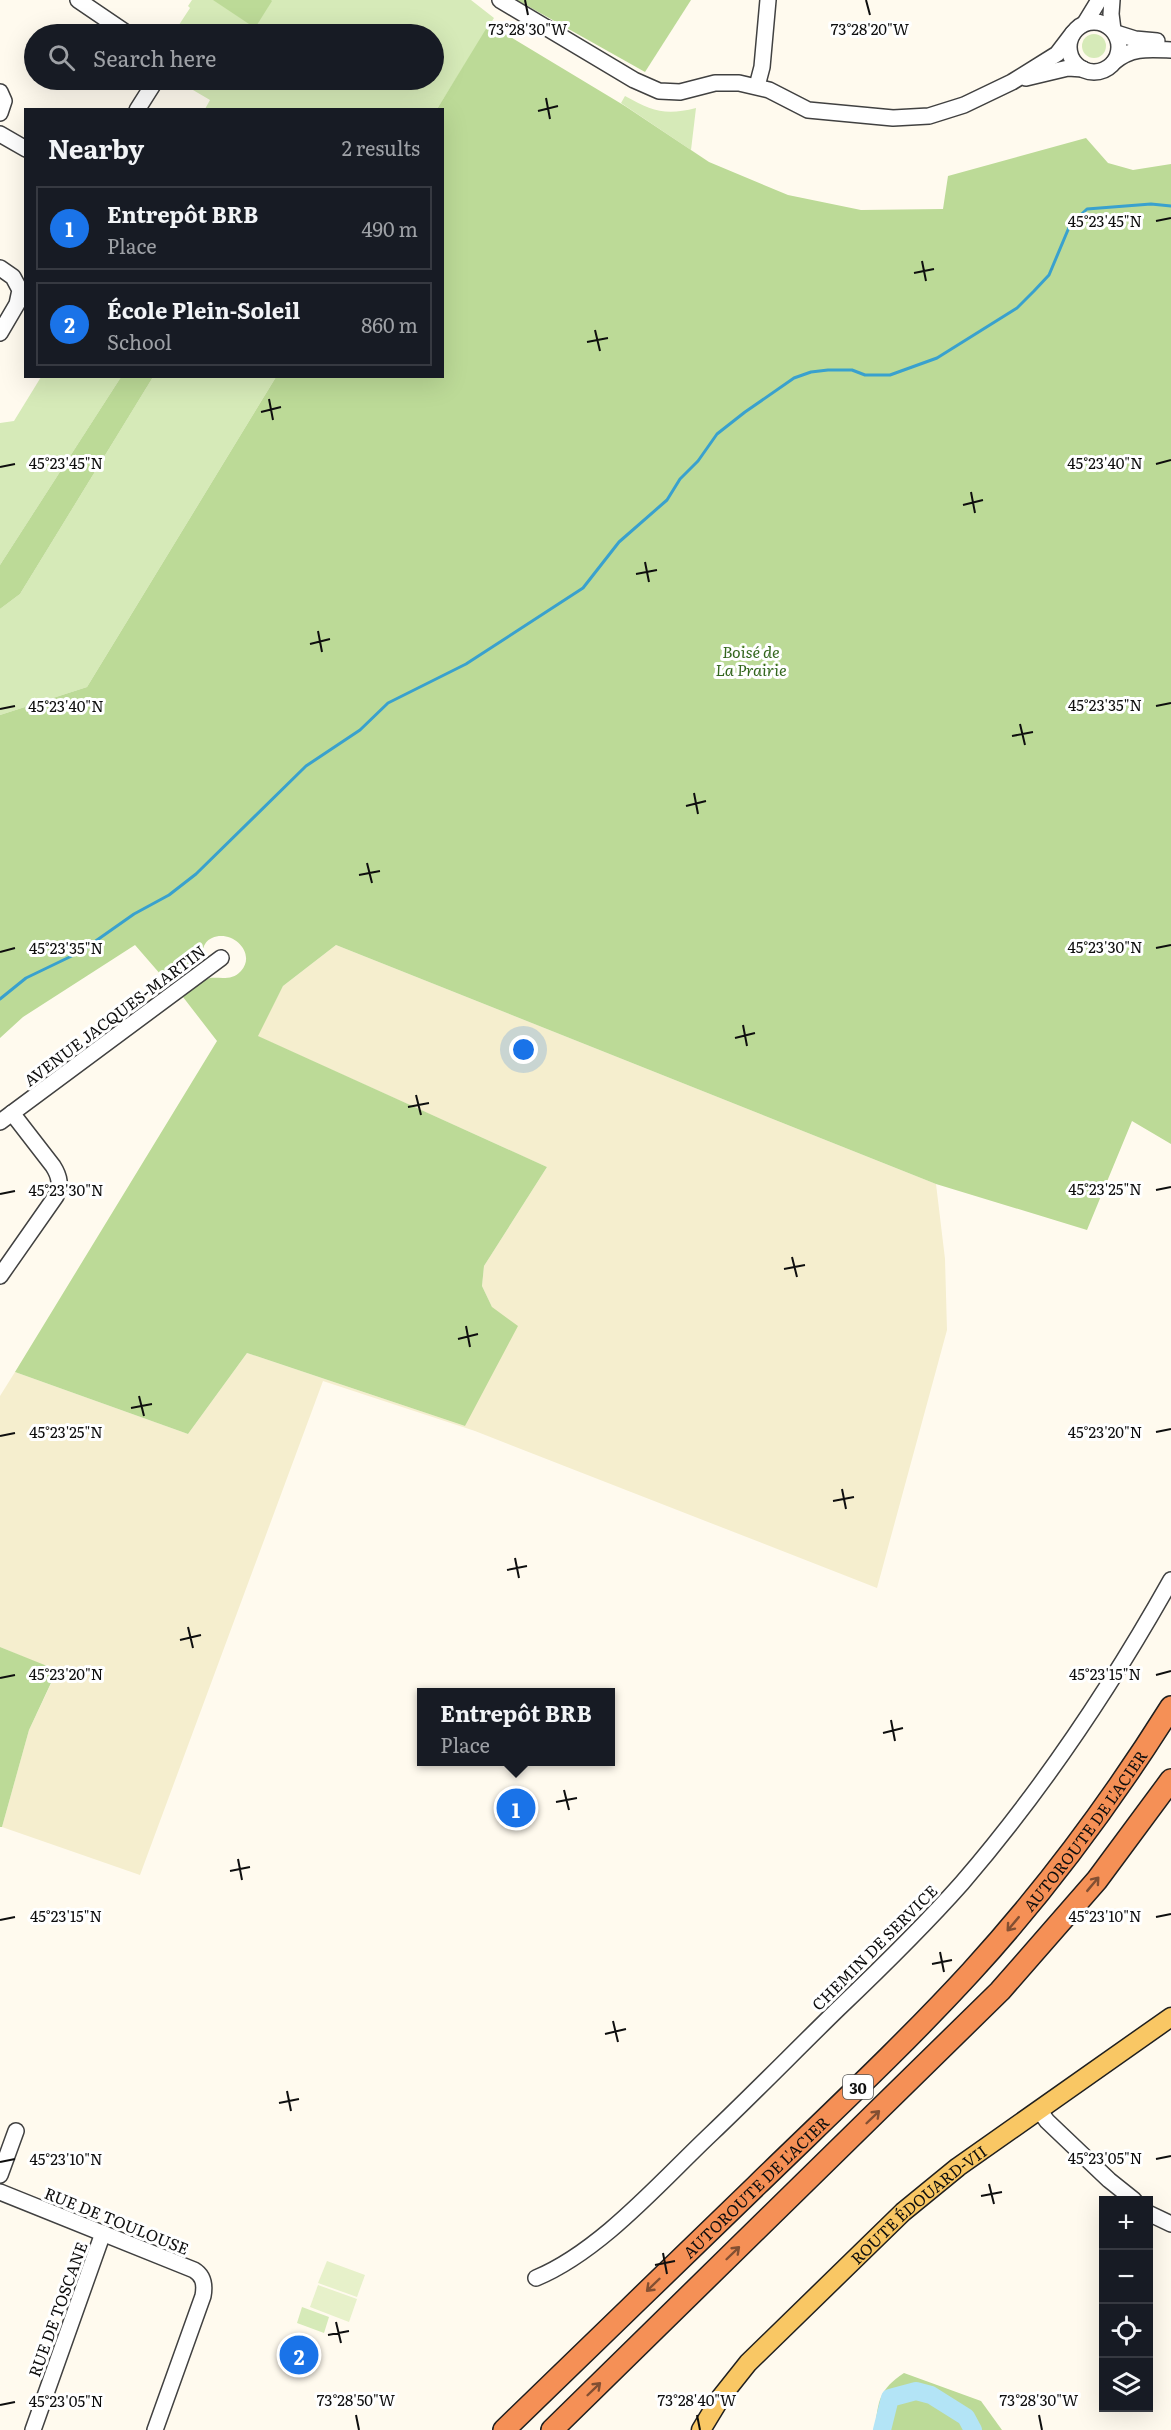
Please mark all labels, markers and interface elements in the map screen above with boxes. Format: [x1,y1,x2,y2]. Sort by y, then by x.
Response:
text: 73°28'30"W [489,17,568,40]
text: 73°28'20"W [831,17,910,40]
search box [24,24,444,90]
icon: search [45,41,78,74]
text: Search here [93,41,216,74]
text: Nearby [48,128,144,167]
text: 2 results [342,132,420,162]
text: Entrepôt BRB [107,197,258,230]
text: 45°23'45"N [1068,209,1142,232]
text: 1 [65,213,74,243]
text: 490 m [362,213,418,243]
text: Place [107,230,157,260]
text: École Plein-Soleil [107,293,300,326]
text: 2 [64,309,75,339]
text: 860 m [361,309,418,339]
text: School [107,326,172,356]
text: 45°23'45"N [29,451,103,474]
text: 45°23'40"N [1067,451,1143,474]
park label: Boisé de La Prairie [715,639,787,681]
text: 45°23'35"N [1068,693,1142,716]
text: 45°23'40"N [28,694,104,717]
text: 45°23'30"N [1067,935,1143,958]
text: 45°23'35"N [29,936,103,959]
street label: AVENUE JACQUES-MARTIN [18,939,210,1091]
your location [509,1035,538,1064]
text: 45°23'25"N [1068,1177,1142,1200]
text: 45°23'30"N [28,1178,104,1201]
text: 45°23'25"N [29,1420,103,1443]
text: 45°23'20"N [1068,1420,1142,1443]
text: 45°23'20"N [29,1662,103,1685]
text: 45°23'15"N [1069,1662,1141,1685]
popup [417,1688,615,1766]
text: Entrepôt BRB [440,1696,592,1729]
text: Place [440,1729,490,1759]
street label: AUTOROUTE DE L'ACIER [1017,1744,1153,1916]
pin: 1 [496,1786,536,1830]
one-way arrow [1086,1877,1100,1892]
street label: CHEMIN DE SERVICE [806,1879,942,2015]
text: 45°23'15"N [30,1904,102,1927]
text: 45°23'10"N [1068,1904,1142,1927]
one-way arrow [1006,1916,1020,1931]
road number: 30 [843,2075,873,2099]
street label: AUTOROUTE DE L'ACIER [677,2110,834,2263]
one-way arrow [866,2110,881,2125]
street label: ROUTE ÉDOUARD-VII [844,2139,991,2269]
text: 45°23'05"N [1068,2146,1142,2169]
text: 45°23'10"N [29,2147,103,2170]
street label: RUE DE TOULOUSE [41,2180,193,2260]
map controls [1099,2196,1153,2412]
button: + [1099,2196,1153,2250]
street label: RUE DE TOSCANE [21,2238,93,2380]
one-way arrow [726,2246,741,2261]
button: − [1099,2250,1153,2304]
one-way arrow [646,2278,661,2293]
button: locate [1099,2304,1153,2358]
pin: 2 [280,2332,318,2378]
button: layers [1099,2358,1153,2412]
one-way arrow [586,2382,601,2397]
text: 73°28'50"W [317,2388,396,2411]
text: 73°28'40"W [657,2388,737,2411]
text: 73°28'30"W [1000,2388,1079,2411]
text: 45°23'05"N [29,2389,103,2412]

